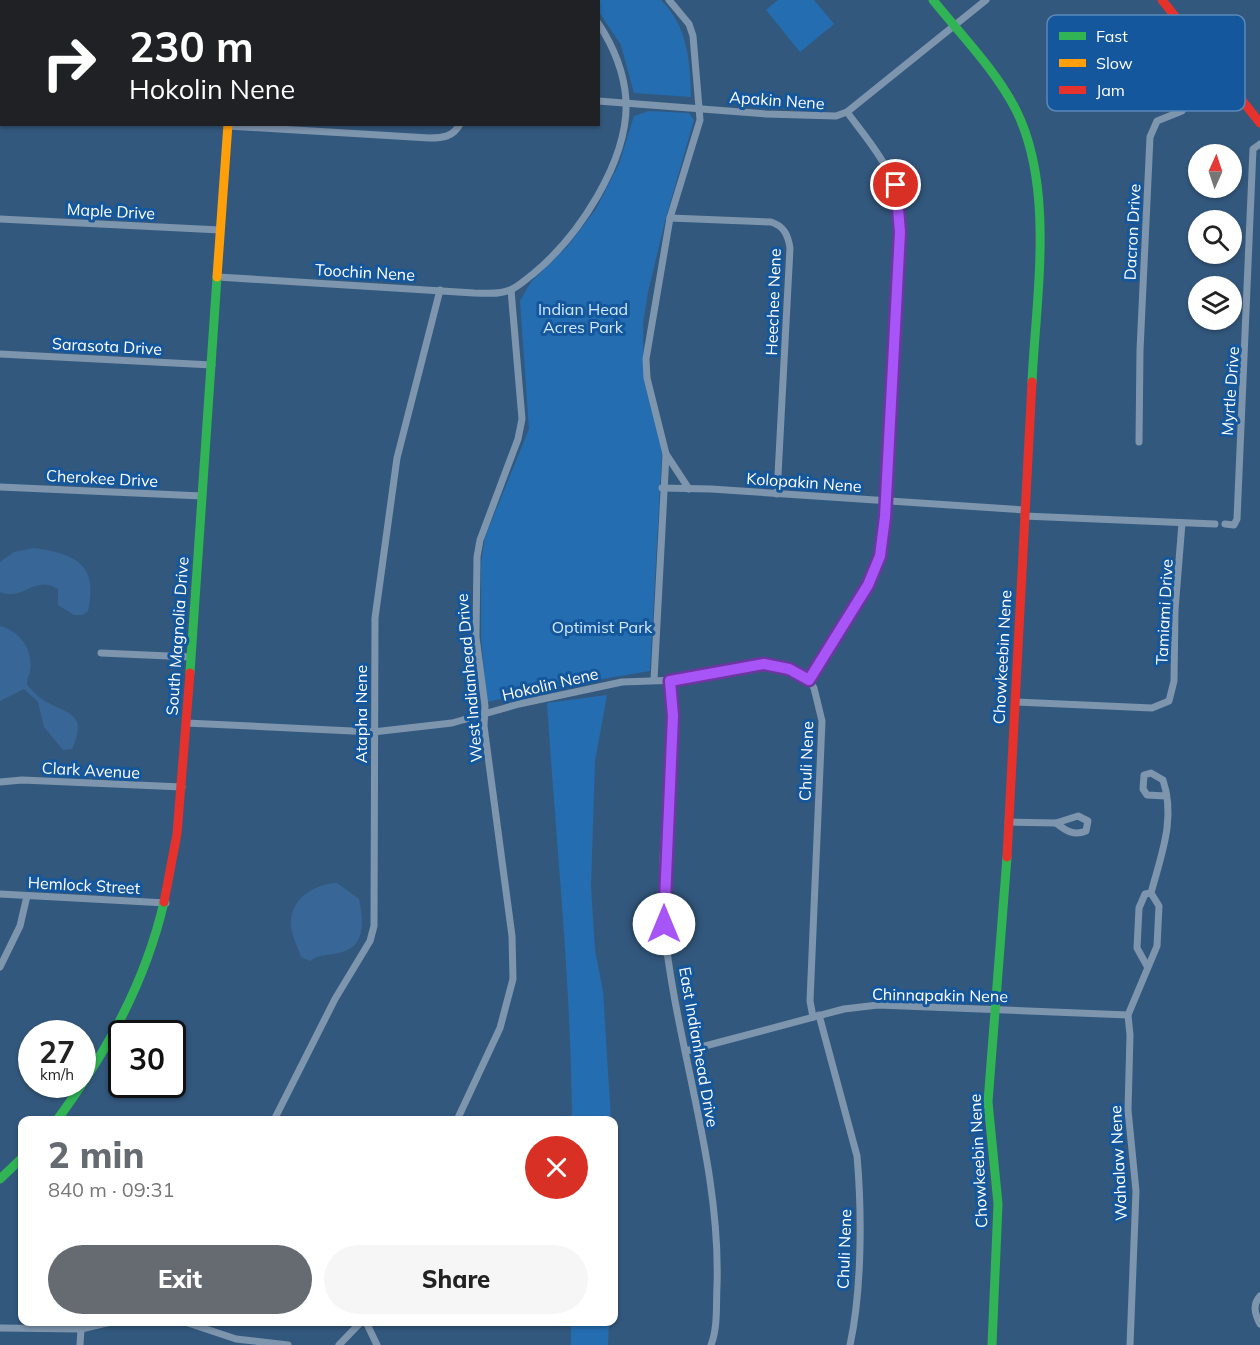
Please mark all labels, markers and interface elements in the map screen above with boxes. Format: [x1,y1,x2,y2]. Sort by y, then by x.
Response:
legend [1047,15,1245,111]
text: 230 m [129,20,254,73]
icon: right [30,24,108,102]
text: Fast [1096,26,1128,46]
text: Slow [1096,53,1133,73]
text: Hokolin Nene [129,72,295,106]
text: Jam [1096,80,1125,100]
street label: Apakin Nene [729,87,825,113]
north arrow [1188,144,1242,198]
map controls [1188,144,1242,330]
pin [870,159,921,210]
icon: arrive [879,168,912,201]
street label: Dacron Drive [1119,183,1145,281]
street label: Maple Drive [66,199,156,223]
button: search [1188,210,1242,264]
street label: Heechee Nene [761,248,785,356]
street label: Toochin Nene [314,259,416,285]
button: layers [1188,276,1242,330]
park label: Indian Head Acres Park [538,299,628,337]
street label: Sarasota Drive [52,333,162,359]
street label: Myrtle Drive [1217,346,1243,436]
street label: Cherokee Drive [45,465,159,491]
street label: Kolopakin Nene [746,468,862,496]
street label: South Magnolia Drive [161,556,193,716]
street label: Tamiami Drive [1151,558,1177,666]
street label: Chowkeebin Nene [988,589,1016,725]
street label: West Indianhead Drive [452,593,486,763]
park label: Optimist Park [552,617,653,637]
street label: Hokolin Nene [500,663,600,705]
street label: Atapha Nene [351,665,371,763]
street label: Chuli Nene [795,721,817,801]
street label: Clark Avenue [41,757,141,783]
street label: Hemlock Street [27,872,141,898]
position arrow [632,892,696,956]
street label: East Indianhead Drive [675,965,723,1129]
street label: Chinnapakin Nene [872,984,1008,1006]
speed limit sign: 30 [108,1020,186,1098]
text: 27 [39,1033,75,1071]
text: km/h [40,1065,74,1084]
street label: Chowkeebin Nene [964,1093,992,1229]
street label: Wahalaw Nene [1105,1105,1131,1221]
text: 2 min [48,1132,144,1177]
button: close [525,1136,588,1199]
text: 840 m · 09:31 [48,1177,174,1202]
street label: Chuli Nene [833,1209,855,1289]
button: Exit [48,1245,312,1314]
button: Share [324,1245,588,1314]

